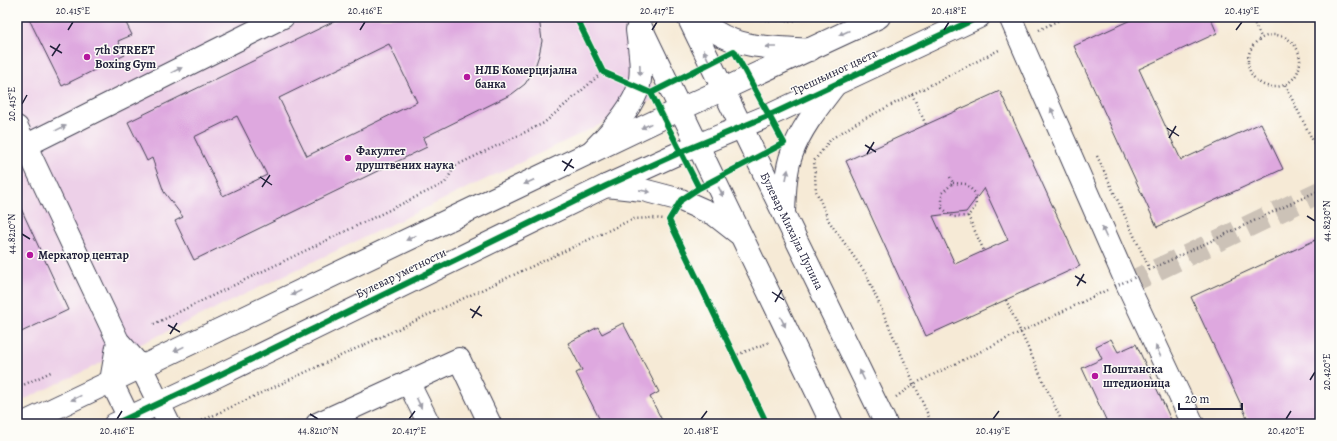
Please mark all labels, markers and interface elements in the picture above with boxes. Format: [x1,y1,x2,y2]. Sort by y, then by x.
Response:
text: 20.415°E [56,4,90,17]
text: 20.416°E [348,4,382,17]
text: 20.417°E [640,4,674,17]
text: 20.418°E [932,4,967,17]
text: 20.419°E [1225,4,1259,17]
one-way arrow [839,30,850,36]
place label: 7th STREET Boxing Gym [95,42,156,72]
one-way arrow [764,44,777,50]
street label: Трешњиног цвета [789,45,880,99]
one-way arrow [702,48,708,60]
marker: 7th STREET Boxing Gym [82,52,92,62]
place label: НЛБ Комерцијална банка [475,62,577,92]
one-way arrow [637,64,643,77]
one-way arrow [171,67,183,73]
marker: НЛБ Комерцијална банка [462,72,472,82]
text: 20.415°E [5,87,18,121]
one-way arrow [1049,107,1055,119]
one-way arrow [640,123,652,129]
one-way arrow [55,124,66,131]
place label: Факултет друштвених наука [355,143,454,173]
marker: Факултет друштвених наука [343,153,353,163]
one-way arrow [785,168,791,181]
street label: Булевар Михајла Пупина [757,169,828,293]
one-way arrow [523,179,534,185]
one-way arrow [718,187,724,198]
one-way arrow [638,188,651,194]
text: 44.8230°N [1320,200,1333,242]
text: 44.8210°N [5,214,18,254]
one-way arrow [1101,226,1107,238]
one-way arrow [406,235,417,241]
street label: Булевар уметности [353,244,449,302]
place label: Меркатор центар [38,247,130,263]
marker: Меркатор центар [25,250,35,260]
one-way arrow [290,290,302,296]
one-way arrow [780,316,786,328]
one-way arrow [1155,345,1161,356]
one-way arrow [173,346,184,352]
text: 20.420°E [1320,354,1333,390]
place label: Поштанска штедионица [1103,361,1170,391]
one-way arrow [859,369,866,380]
marker: Поштанска штедионица [1090,371,1100,381]
scale bar [1179,385,1242,411]
text: 20 m [1185,391,1209,407]
one-way arrow [71,395,82,401]
one-way arrow [416,397,422,408]
text: 20.416°E [100,424,134,437]
text: 44.8210°N [298,424,338,437]
text: 20.417°E [392,424,426,437]
text: 20.418°E [684,424,719,437]
text: 20.419°E [976,424,1010,437]
text: 20.420°E [1268,424,1304,437]

